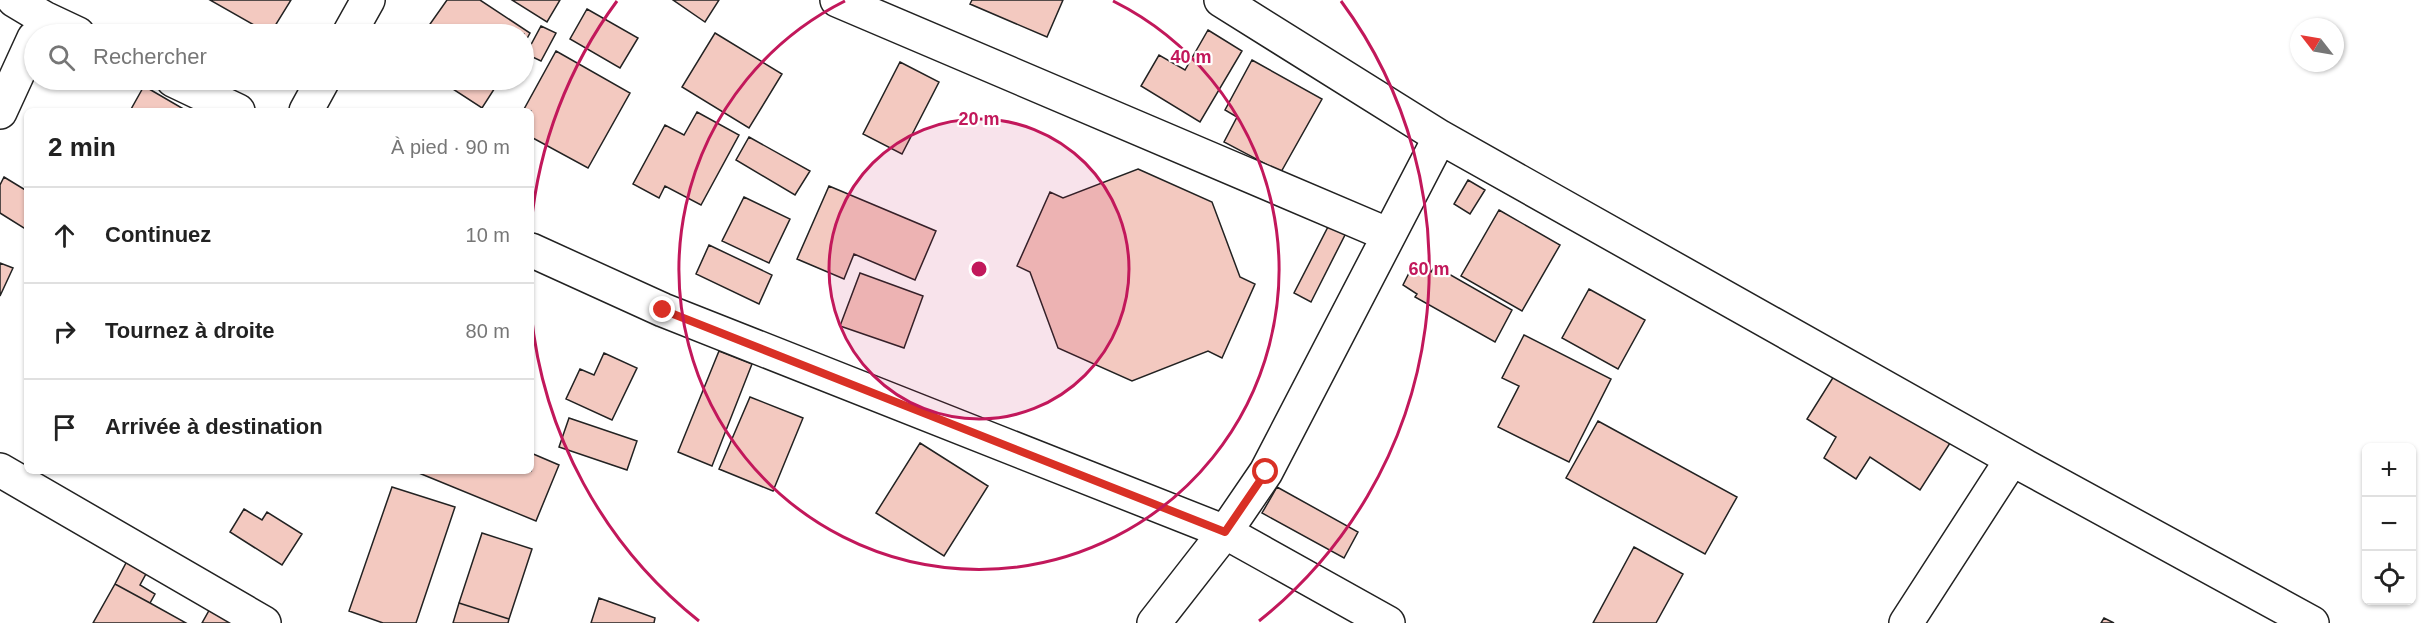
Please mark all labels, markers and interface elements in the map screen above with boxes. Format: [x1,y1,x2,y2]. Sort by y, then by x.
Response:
north arrow [2290,18,2344,72]
search box [24,24,534,90]
icon: search [45,41,78,74]
text: Rechercher [93,44,207,69]
text: 40 m [1170,47,1212,67]
text: 20 m [958,109,1000,129]
text: 2 min [48,132,116,162]
text: À pied · 90 m [391,136,510,158]
icon: ahead [48,219,81,252]
text: Continuez [105,222,211,247]
text: 10 m [466,224,510,246]
centre of rings [969,259,989,279]
text: 60 m [1408,259,1450,279]
route end [649,296,675,322]
icon: right [48,315,81,348]
text: Tournez à droite [105,318,275,343]
text: 80 m [466,320,510,342]
icon: arrive [48,411,81,444]
text: Arrivée à destination [105,414,323,439]
map controls [2362,443,2416,605]
button: + [2362,443,2416,497]
route start [1252,458,1278,484]
button: − [2362,497,2416,551]
button: locate [2362,551,2416,605]

